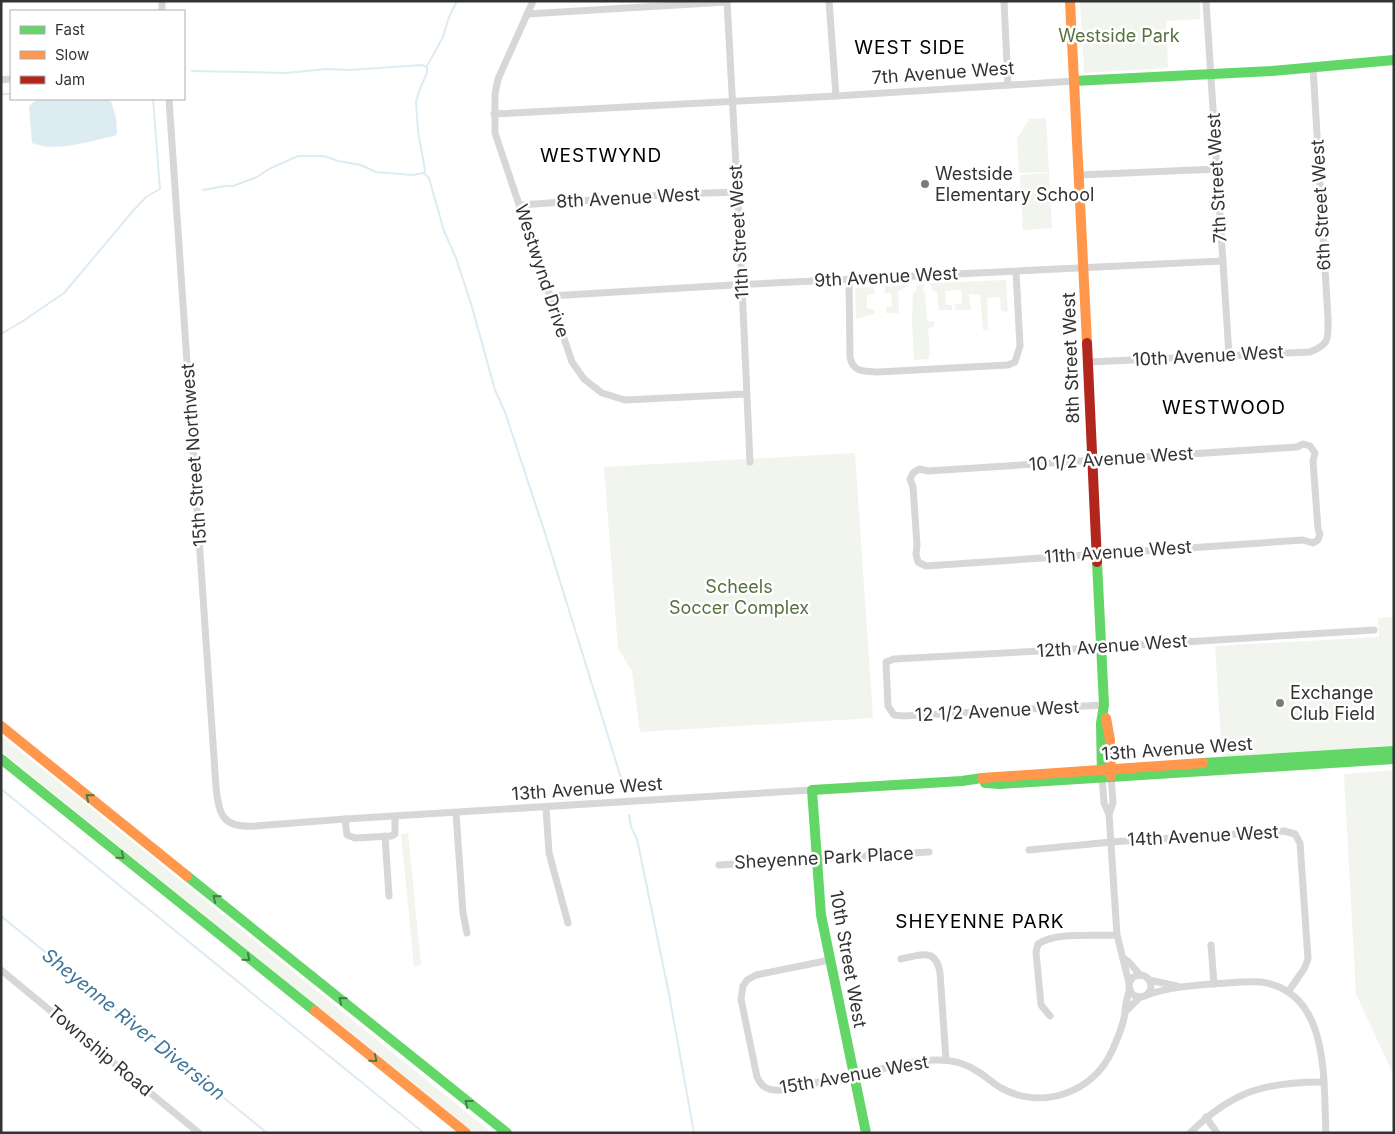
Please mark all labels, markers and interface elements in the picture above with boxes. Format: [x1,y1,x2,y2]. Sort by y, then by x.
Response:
legend [10,10,185,100]
text: Fast [55,20,85,39]
park label: Westside Park [1058,25,1180,46]
district label: WEST SIDE [854,36,966,59]
text: Slow [55,45,89,64]
street label: 7th Avenue West [871,57,1015,88]
text: Jam [55,70,85,89]
street label: 7th Street West [1203,112,1230,244]
street label: 6th Street West [1307,139,1334,271]
district label: WESTWYND [540,144,662,167]
place label: Westside Elementary School [935,163,1094,205]
street label: 11th Street West [724,164,753,300]
marker: Westside Elementary School [919,178,931,190]
street label: 8th Avenue West [556,183,700,212]
street label: Westwynd Drive [511,201,574,340]
street label: 9th Avenue West [814,262,959,291]
street label: 8th Street West [1058,292,1083,424]
street label: 10th Avenue West [1132,341,1284,370]
street label: 15th Street Northwest [177,362,210,548]
district label: WESTWOOD [1162,396,1286,419]
street label: 10 1/2 Avenue West [1028,442,1194,475]
street label: 11th Avenue West [1044,536,1192,567]
park label: Scheels Soccer Complex [669,576,809,618]
street label: 12th Avenue West [1036,630,1188,661]
place label: Exchange Club Field [1290,682,1375,724]
street label: 12 1/2 Avenue West [914,696,1080,725]
marker: Exchange Club Field [1274,697,1286,709]
street label: 13th Avenue West [1101,733,1253,764]
street label: 13th Avenue West [511,773,663,804]
one-way arrow [86,794,95,802]
street label: 14th Avenue West [1127,821,1279,850]
street label: Sheyenne Park Place [734,842,914,873]
one-way arrow [115,851,124,859]
street label: 10th Street West [826,889,871,1029]
one-way arrow [213,895,222,903]
district label: SHEYENNE PARK [895,910,1065,933]
water label: Sheyenne River Diversion [38,944,230,1105]
one-way arrow [242,952,251,961]
one-way arrow [339,997,348,1006]
street label: Township Road [44,1001,157,1100]
street label: 15th Avenue West [778,1051,930,1098]
one-way arrow [368,1054,377,1062]
one-way arrow [465,1099,474,1108]

